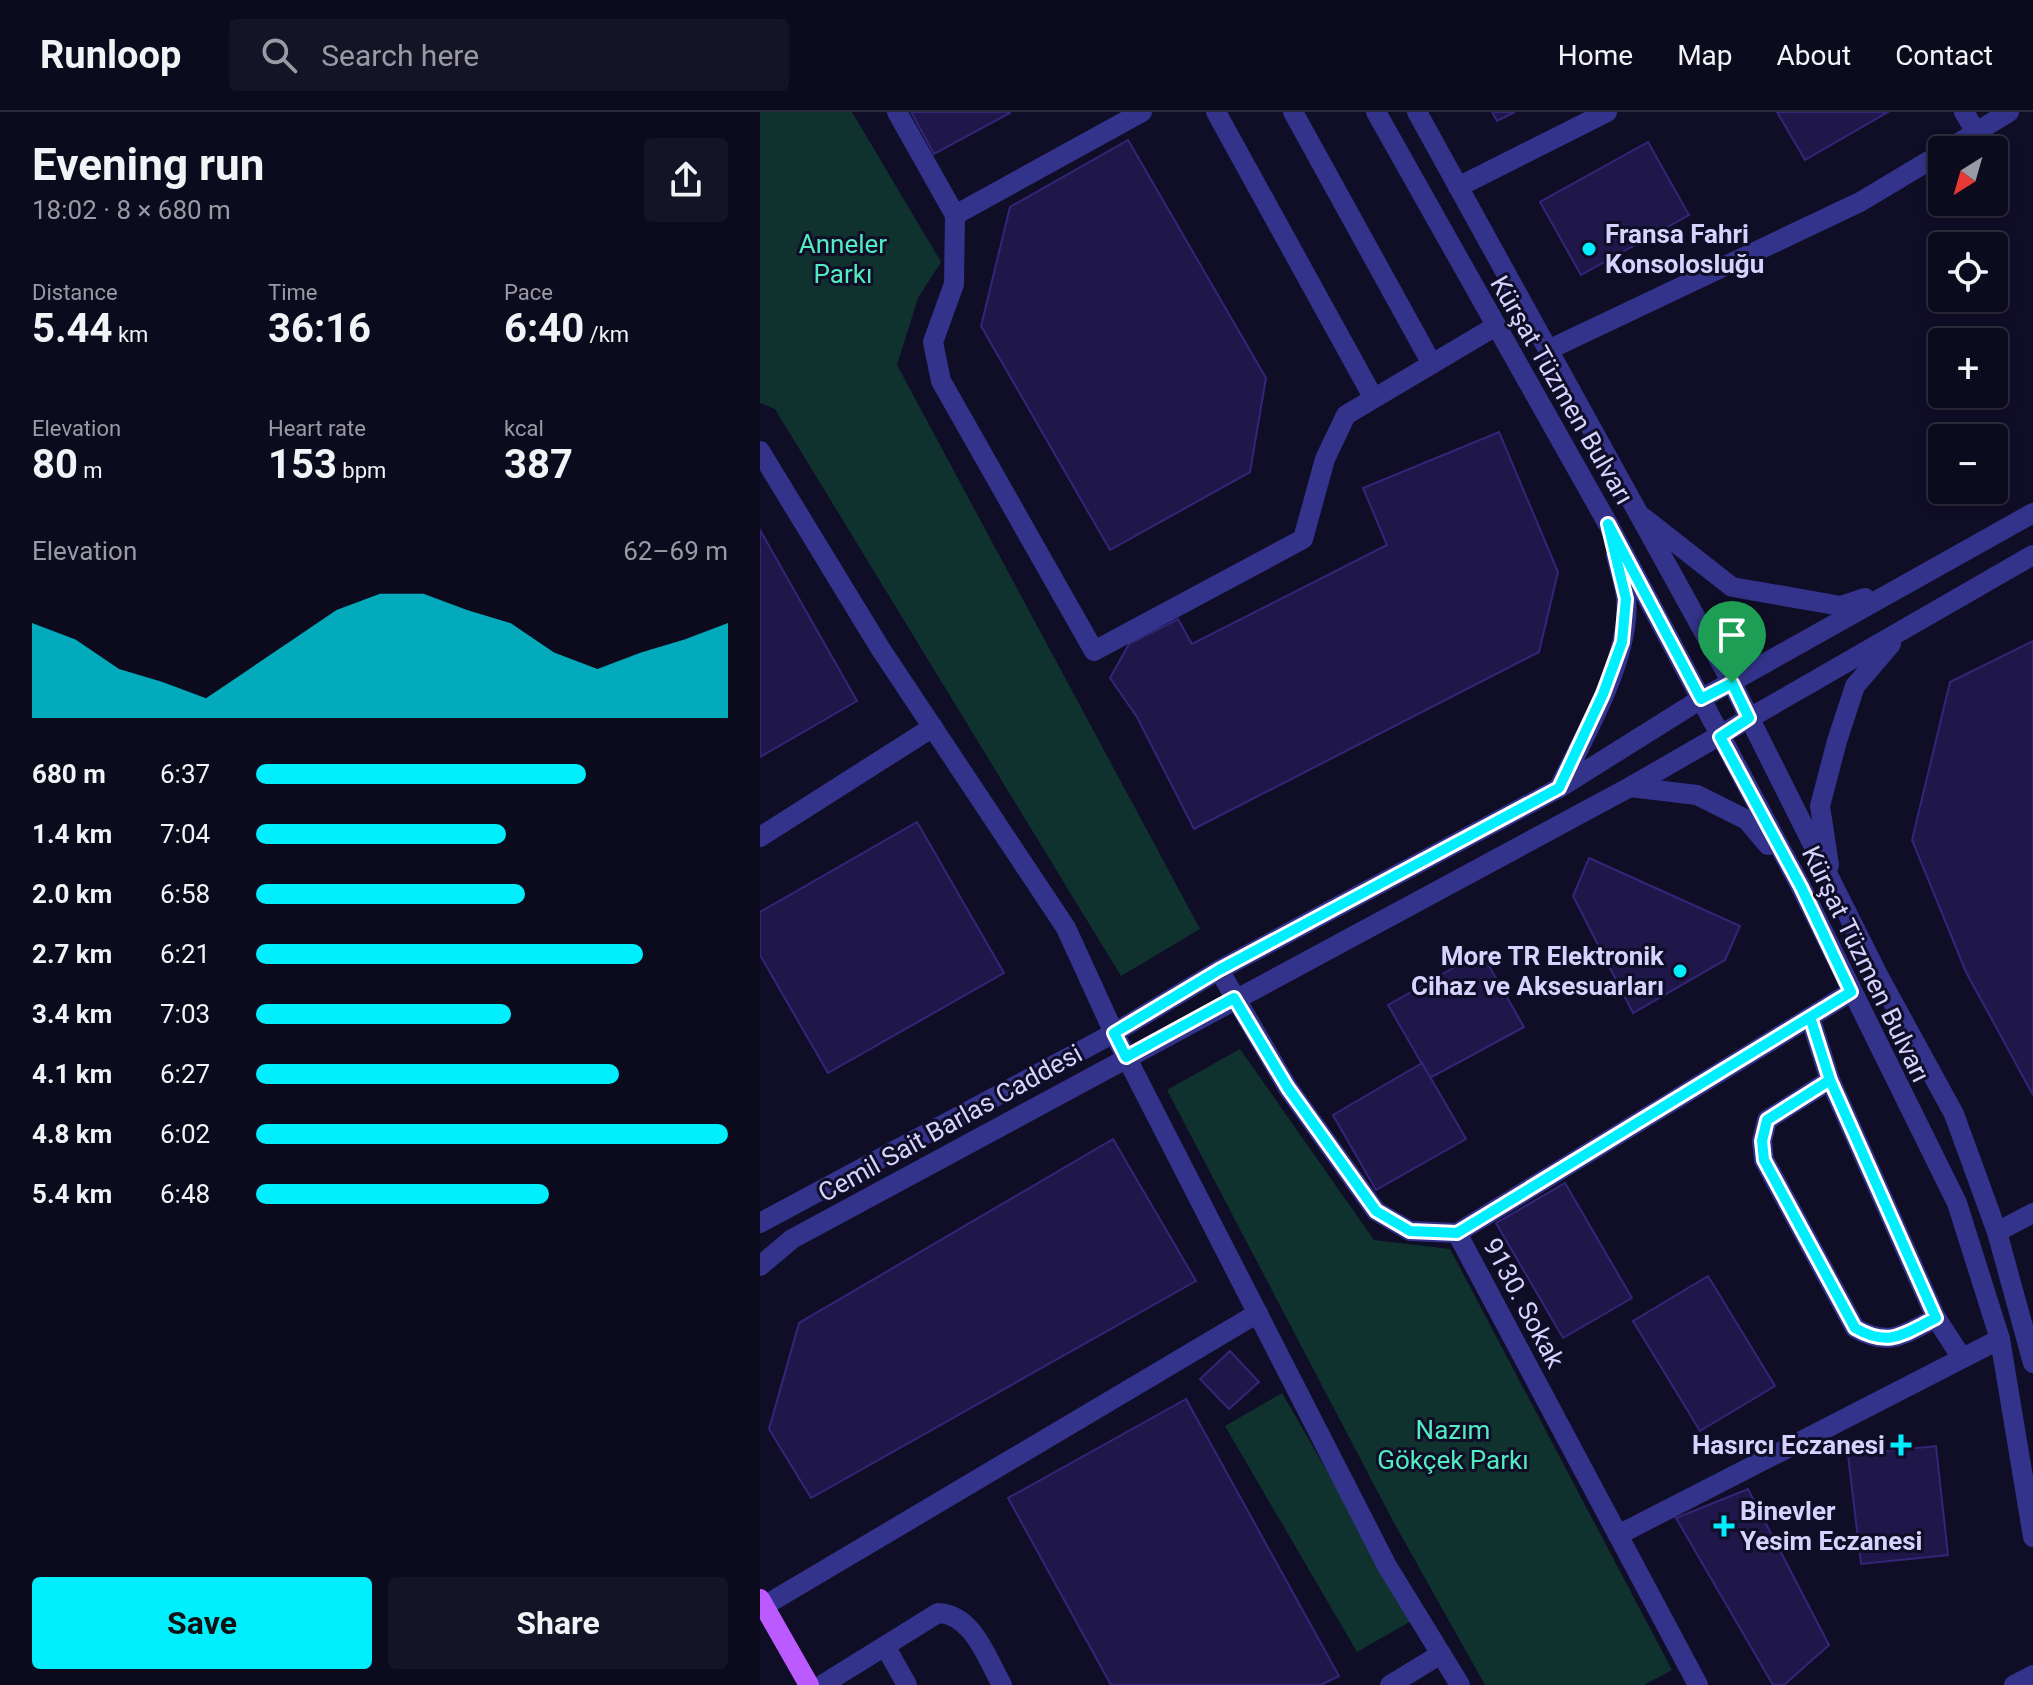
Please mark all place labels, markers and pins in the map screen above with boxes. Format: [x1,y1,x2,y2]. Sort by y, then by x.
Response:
place label: Fransa Fahri Konsolosluğu [1605,219,1764,279]
marker: Fransa Fahri Konsolosluğu [1580,240,1598,258]
pin [1698,601,1766,683]
place label: More TR Elektronik Cihaz ve Aksesuarları [1411,941,1665,1001]
marker: More TR Elektronik Cihaz ve Aksesuarları [1671,962,1689,980]
place label: Hasırcı Eczanesi [1692,1430,1885,1460]
marker: Hasırcı Eczanesi [1892,1436,1910,1454]
place label: Binevler Yesim Eczanesi [1740,1496,1922,1556]
marker: Binevler Yesim Eczanesi [1715,1517,1733,1535]

